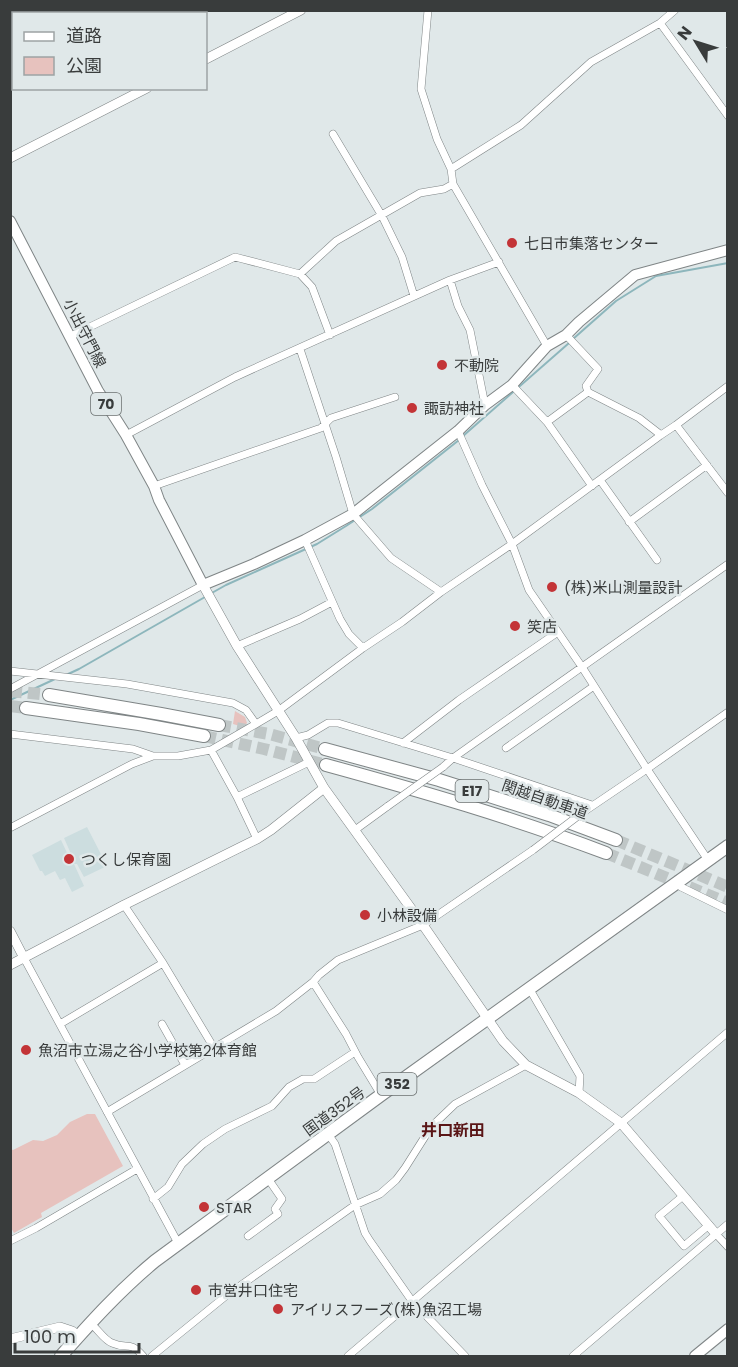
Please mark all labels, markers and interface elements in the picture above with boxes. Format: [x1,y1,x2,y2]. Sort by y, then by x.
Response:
legend [12,12,207,90]
north arrow [666,12,726,72]
text: N [672,21,697,45]
text: 道路 [66,23,102,48]
text: 公園 [66,53,102,78]
place label: 七日市集落センター [524,233,659,254]
marker: 七日市集落センター [505,236,519,250]
street label: 小出守門線 [59,295,111,371]
place label: 不動院 [454,355,499,376]
marker: 不動院 [435,358,449,372]
road number: 70 [91,393,121,415]
place label: 諏訪神社 [424,398,484,419]
marker: 諏訪神社 [405,401,419,415]
place label: (株)米山測量設計 [564,577,683,598]
marker: (株)米山測量設計 [545,580,559,594]
place label: 笑店 [527,616,557,637]
marker: 笑店 [508,619,522,633]
street label: 関越自動車道 [499,774,591,824]
road number: E17 [456,780,488,802]
place label: つくし保育園 [81,849,171,870]
marker: つくし保育園 [62,852,76,866]
place label: 小林設備 [377,905,437,926]
marker: 小林設備 [358,908,372,922]
place label: 魚沼市立湯之谷小学校第2体育館 [38,1040,257,1061]
marker: 魚沼市立湯之谷小学校第2体育館 [19,1043,33,1057]
road number: 352 [378,1073,416,1095]
street label: 国道352号 [299,1081,369,1141]
district label: 井口新田 [421,1119,485,1142]
place label: STAR [216,1197,252,1218]
marker: STAR [197,1200,211,1214]
place label: 市営井口住宅 [208,1280,298,1301]
marker: 市営井口住宅 [189,1283,203,1297]
place label: アイリスフーズ(株)魚沼工場 [290,1299,482,1320]
marker: アイリスフーズ(株)魚沼工場 [271,1302,285,1316]
scale bar [15,1316,140,1354]
text: 100 m [24,1324,76,1349]

